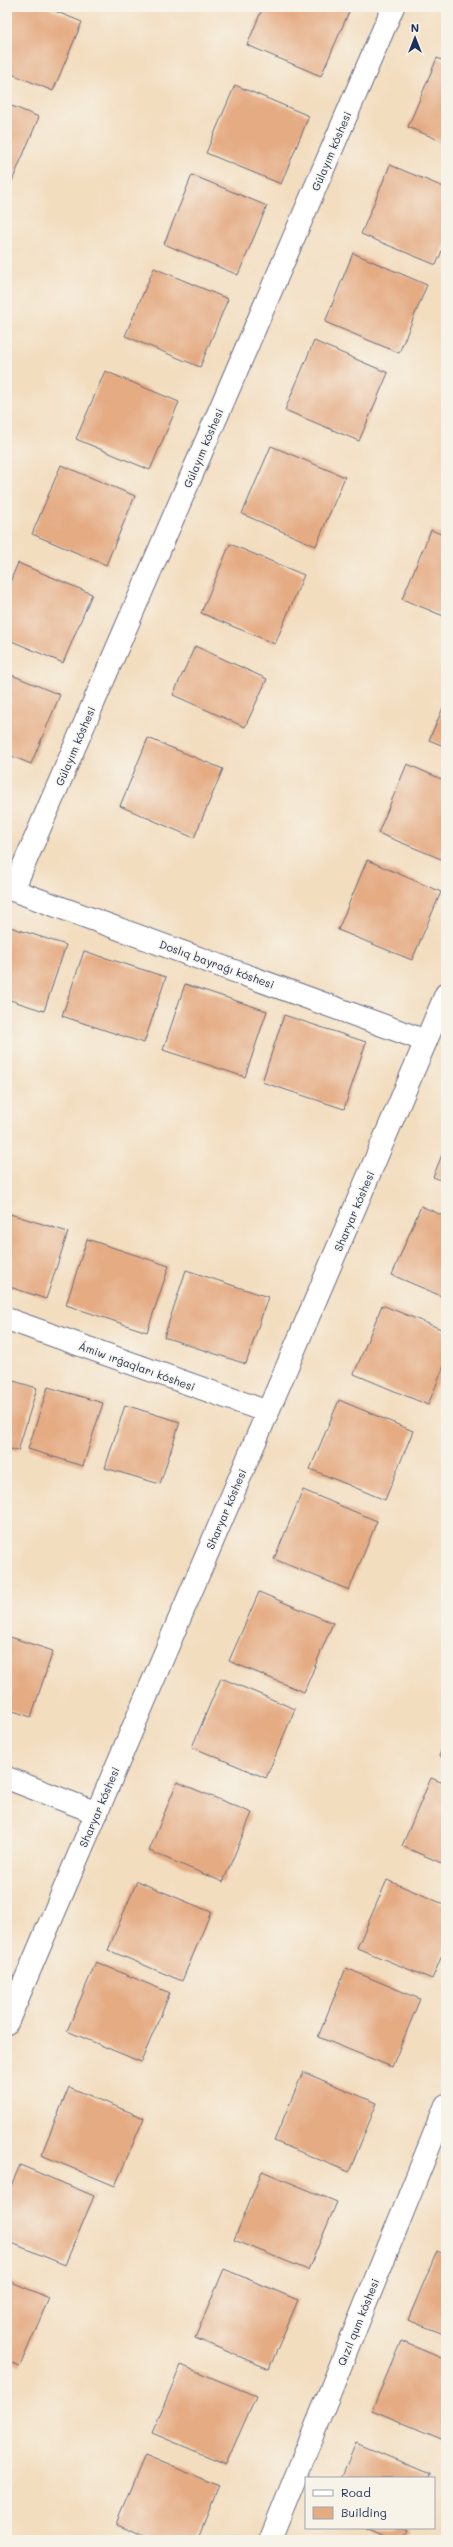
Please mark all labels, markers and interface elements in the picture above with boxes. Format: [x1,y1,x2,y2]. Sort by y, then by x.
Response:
north arrow [395,18,435,58]
text: N [411,20,419,35]
street label: Gúlayım kóshesi [308,109,354,193]
street label: Gúlayım kóshesi [180,406,226,490]
street label: Gúlayım kóshesi [52,704,98,788]
street label: Doslıq bayraǵı kóshesi [158,936,276,992]
street label: Sharyar kóshesi [330,1169,378,1253]
street label: Ámiw ırǵaqları kóshesi [77,1338,197,1394]
street label: Sharyar kóshesi [202,1467,250,1551]
street label: Sharyar kóshesi [75,1765,123,1849]
street label: Qızıl qum kóshesi [334,2276,382,2368]
legend [305,2477,435,2529]
text: Road [341,2484,371,2500]
text: Building [341,2504,387,2520]

